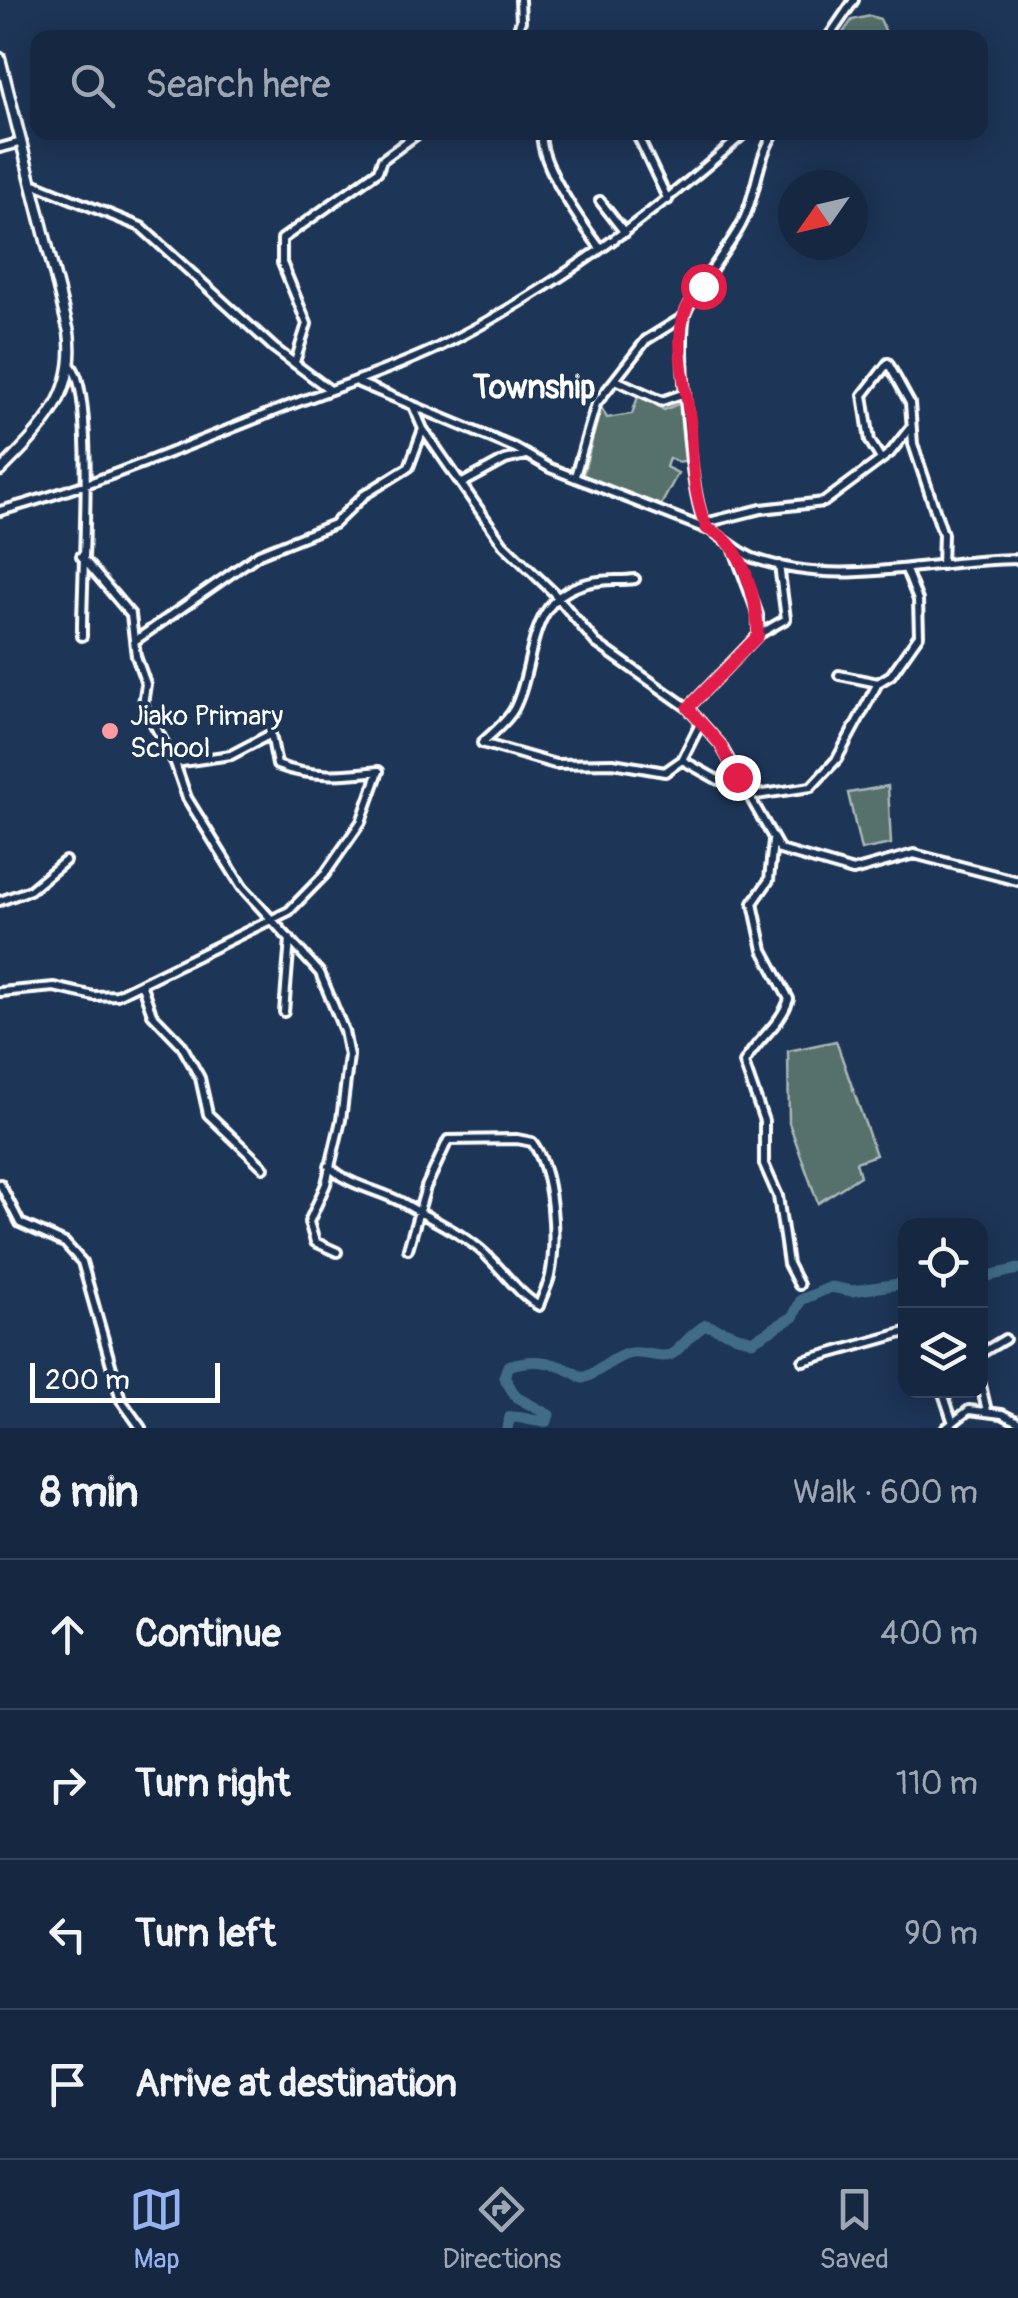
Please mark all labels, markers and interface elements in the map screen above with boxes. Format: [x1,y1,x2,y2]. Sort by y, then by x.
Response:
search box [30,30,988,140]
icon: search [65,58,120,113]
text: Search here [145,61,331,109]
north arrow [778,170,868,260]
route start [681,264,727,310]
district label: Township [472,368,595,408]
place label: Jiako Primary School [130,699,283,766]
marker: Jiako Primary School [99,720,121,742]
route end [715,755,761,801]
map controls [898,1218,988,1398]
button: locate [898,1218,988,1308]
button: layers [898,1308,988,1398]
scale bar [30,1358,220,1402]
text: 200 m [45,1363,130,1398]
text: 8 min [40,1467,138,1519]
text: Walk · 600 m [793,1473,978,1513]
icon: ahead [40,1607,95,1662]
text: Continue [135,1610,281,1658]
text: 400 m [880,1614,978,1654]
icon: right [40,1757,95,1812]
text: Turn right [135,1760,290,1808]
text: 110 m [896,1764,978,1804]
icon: left [40,1907,95,1962]
text: Turn left [135,1910,276,1958]
text: 90 m [904,1914,978,1954]
icon: arrive [40,2057,95,2112]
text: Arrive at destination [135,2060,457,2108]
tab: Map [129,2182,184,2277]
tab: Directions [442,2182,561,2277]
tab: Saved [819,2182,889,2277]

